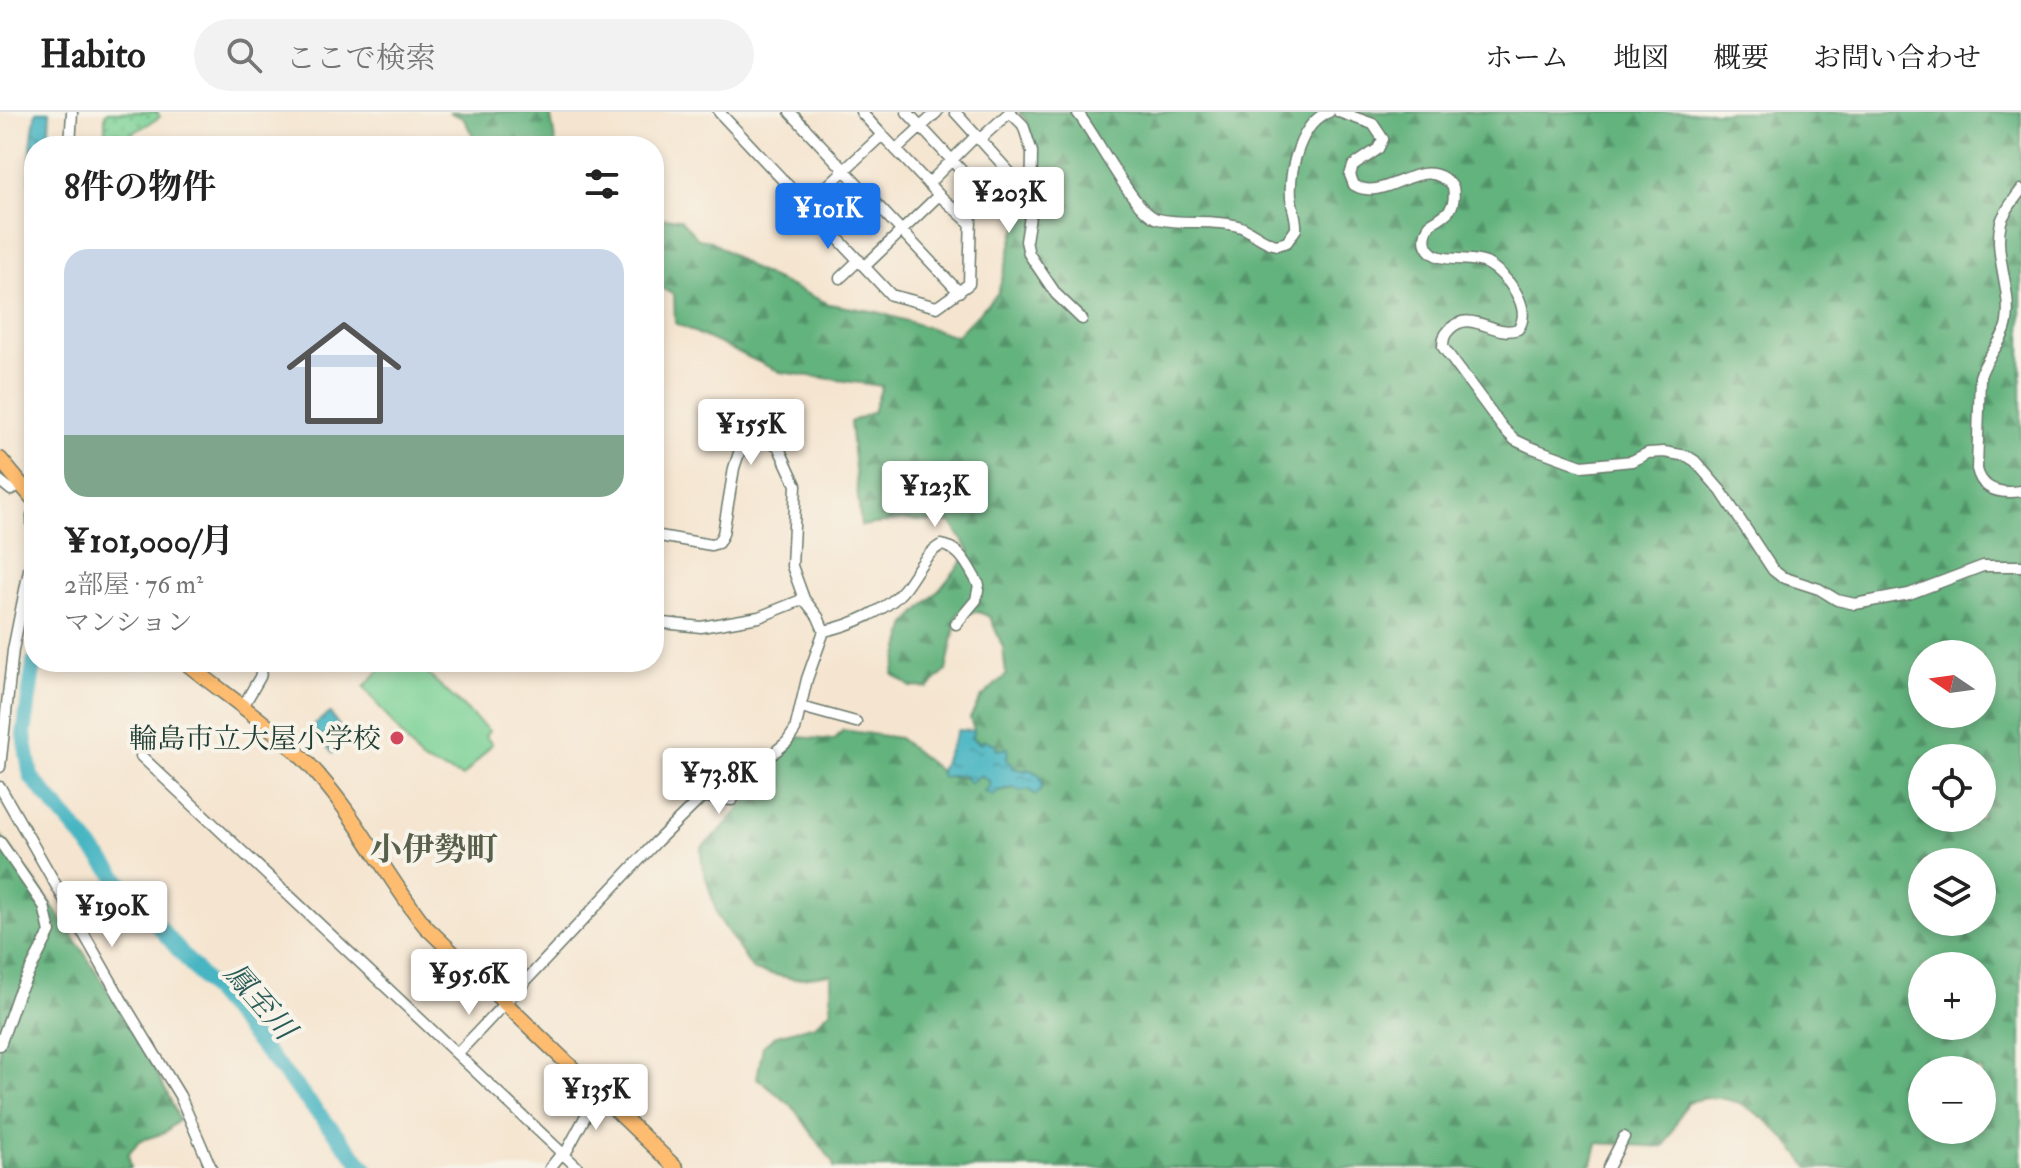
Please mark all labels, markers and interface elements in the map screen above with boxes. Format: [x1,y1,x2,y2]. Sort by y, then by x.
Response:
search box [194,19,754,91]
text: Habito [40,31,146,79]
icon: search [222,33,266,77]
text: ここで検索 [286,40,436,77]
text: ホーム [1485,41,1569,76]
text: 地図 [1613,41,1669,76]
text: 概要 [1713,41,1769,76]
text: お問い合わせ [1813,41,1981,76]
icon: filters [580,162,624,206]
text: 8件の物件 [64,166,216,209]
pin: ¥203K [953,167,1065,235]
text: ¥203K [972,177,1046,209]
pin: ¥101K [772,183,884,251]
text: ¥101K [793,193,863,225]
icon: home [272,301,416,445]
pin: ¥155K [695,399,807,467]
text: ¥155K [716,409,786,441]
pin: ¥123K [879,461,991,529]
text: ¥123K [900,471,970,503]
text: ¥101,000/月 [64,520,234,563]
text: 2部屋 · 76 m² [64,569,203,601]
text: マンション [64,607,193,639]
north arrow [1908,640,1996,728]
map controls [1908,640,1996,1144]
place label: 輪島市立大屋小学校 [129,722,381,757]
marker: 輪島市立大屋小学校 [388,729,406,747]
button: locate [1908,744,1996,832]
pin: ¥73.8K [654,748,784,816]
text: ¥73.8K [681,758,757,790]
district label: 小伊勢町 [370,830,498,870]
button: layers [1908,848,1996,936]
pin: ¥190K [56,881,168,949]
text: ¥190K [75,891,149,923]
pin: ¥95.6K [404,949,534,1017]
button: + [1908,952,1996,1040]
water label: 鳳至川 [216,955,305,1050]
text: ¥95.6K [429,959,509,991]
button: − [1908,1056,1996,1144]
pin: ¥135K [540,1064,652,1132]
text: ¥135K [562,1074,630,1106]

